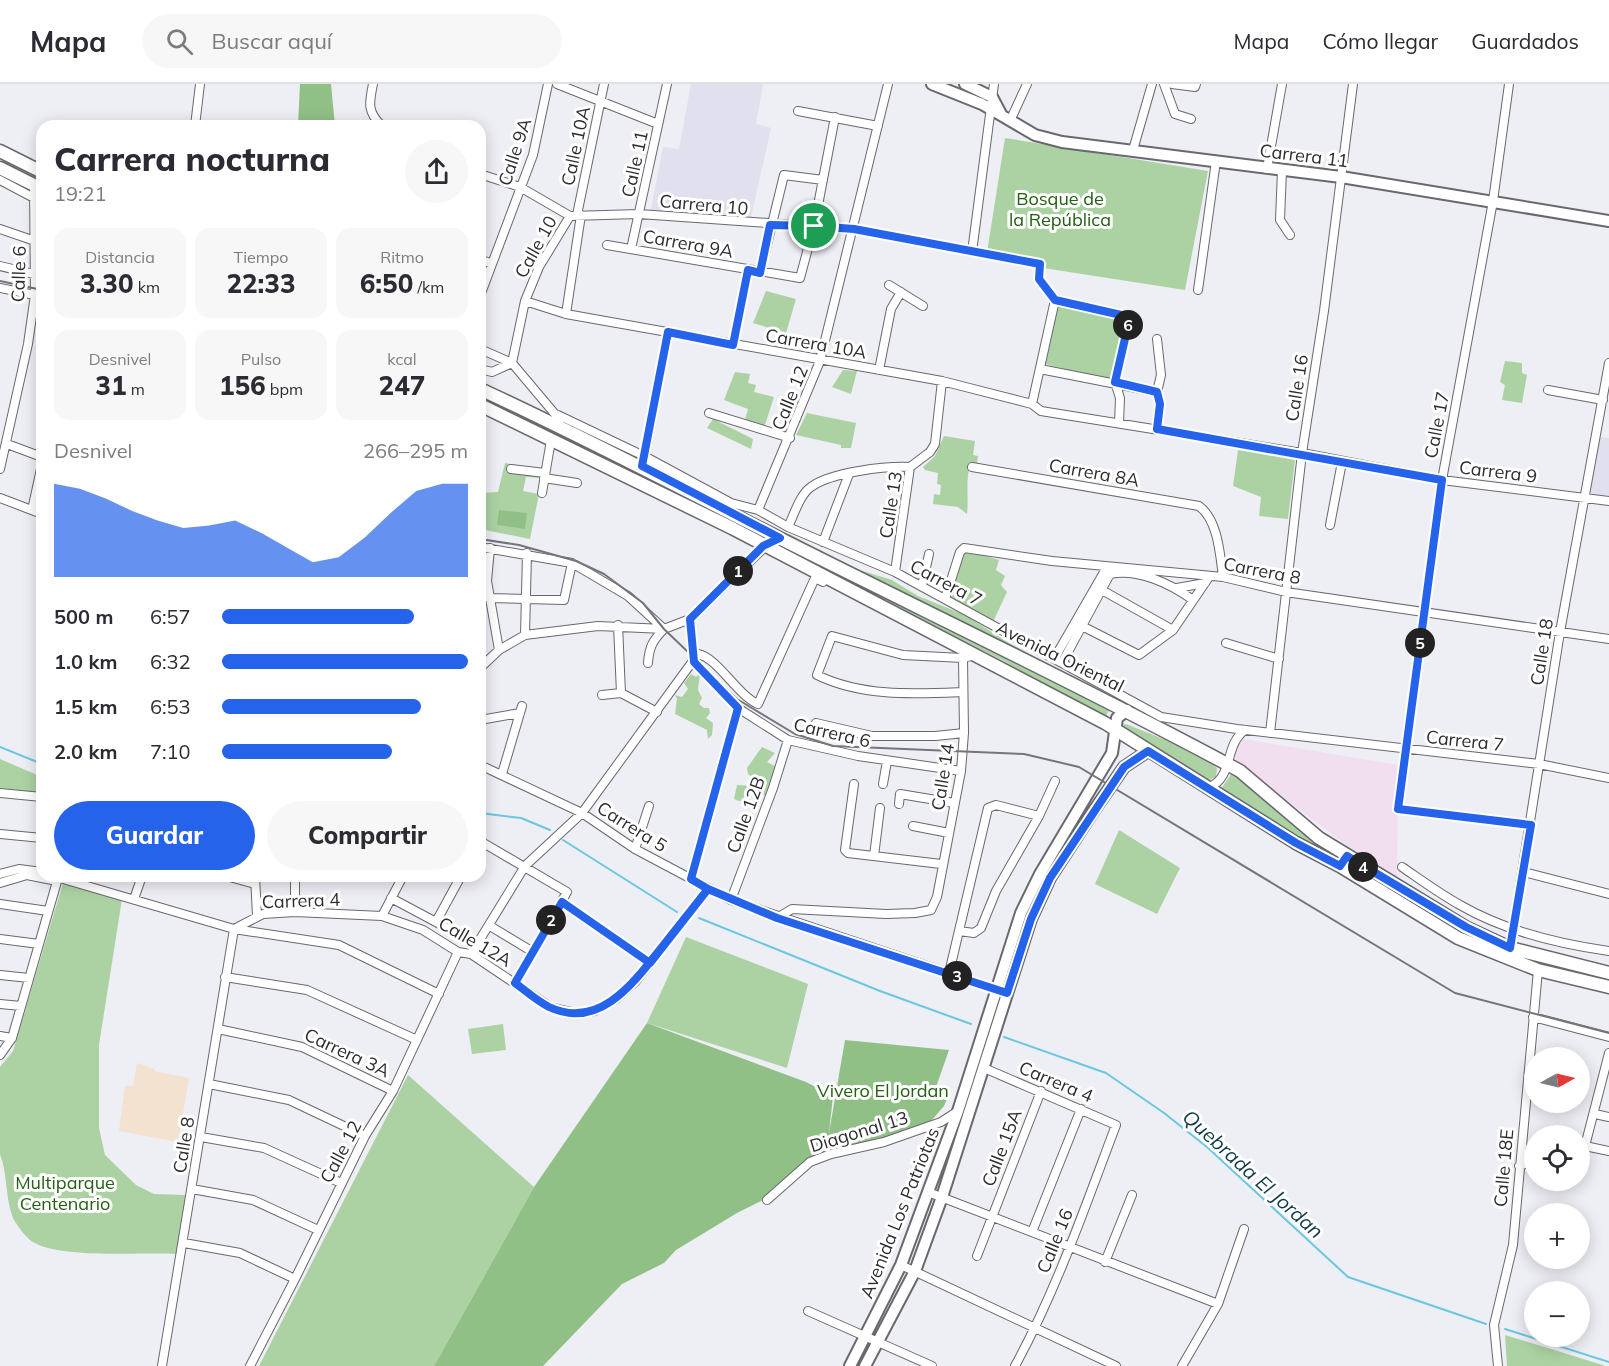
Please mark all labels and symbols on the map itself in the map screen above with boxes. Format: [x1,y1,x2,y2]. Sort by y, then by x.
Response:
street label: Calle 10A [556,104,595,188]
street label: Calle 9A [493,115,536,189]
street label: Calle 11 [616,129,653,199]
street label: Carrera 11 [1258,139,1350,172]
park label: Bosque de la República [1009,187,1111,231]
street label: Carrera 10 [659,189,749,220]
pin [788,200,839,251]
street label: Calle 10 [509,212,562,282]
street label: Carrera 9A [641,224,735,263]
street label: Calle 6 [6,245,31,303]
pin: 6 [1113,310,1143,340]
street label: Carrera 10A [764,323,868,364]
street label: Calle 16 [1280,353,1313,423]
street label: Calle 12 [766,362,813,433]
street label: Calle 17 [1419,390,1454,460]
street label: Carrera 8A [1047,453,1141,492]
street label: Carrera 9 [1458,455,1538,488]
street label: Calle 13 [874,470,907,540]
street label: Carrera 8 [1221,552,1303,589]
street label: Carrera 7 [906,554,986,611]
pin: 1 [723,556,753,586]
street label: Avenida Oriental [992,616,1128,697]
street label: Calle 18 [1525,617,1558,687]
pin: 5 [1405,628,1435,658]
street label: Carrera 6 [791,712,873,753]
street label: Carrera 7 [1425,725,1505,756]
street label: Calle 14 [926,742,959,812]
street label: Calle 12B [721,773,770,856]
street label: Carrera 5 [593,796,672,857]
pin: 4 [1348,852,1378,882]
street label: Carrera 4 [261,888,341,913]
pin: 2 [536,905,566,935]
street label: Calle 12A [435,911,516,972]
pin: 3 [942,961,972,991]
street label: Carrera 3A [301,1023,394,1082]
north arrow [1524,1047,1590,1113]
street label: Carrera 4 [1016,1056,1097,1107]
park label: Vivero El Jordan [817,1079,949,1102]
water label: Quebrada El Jordan [1178,1104,1329,1243]
street label: Diagonal 13 [807,1106,911,1157]
street label: Calle 15A [976,1106,1027,1190]
street label: Calle 8 [168,1115,199,1175]
street label: Calle 12 [315,1117,367,1187]
street label: Avenida Los Patriotas [855,1124,944,1302]
street label: Calle 18E [1489,1128,1518,1208]
park label: Multiparque Centenario [15,1171,115,1215]
street label: Calle 16 [1031,1205,1078,1276]

